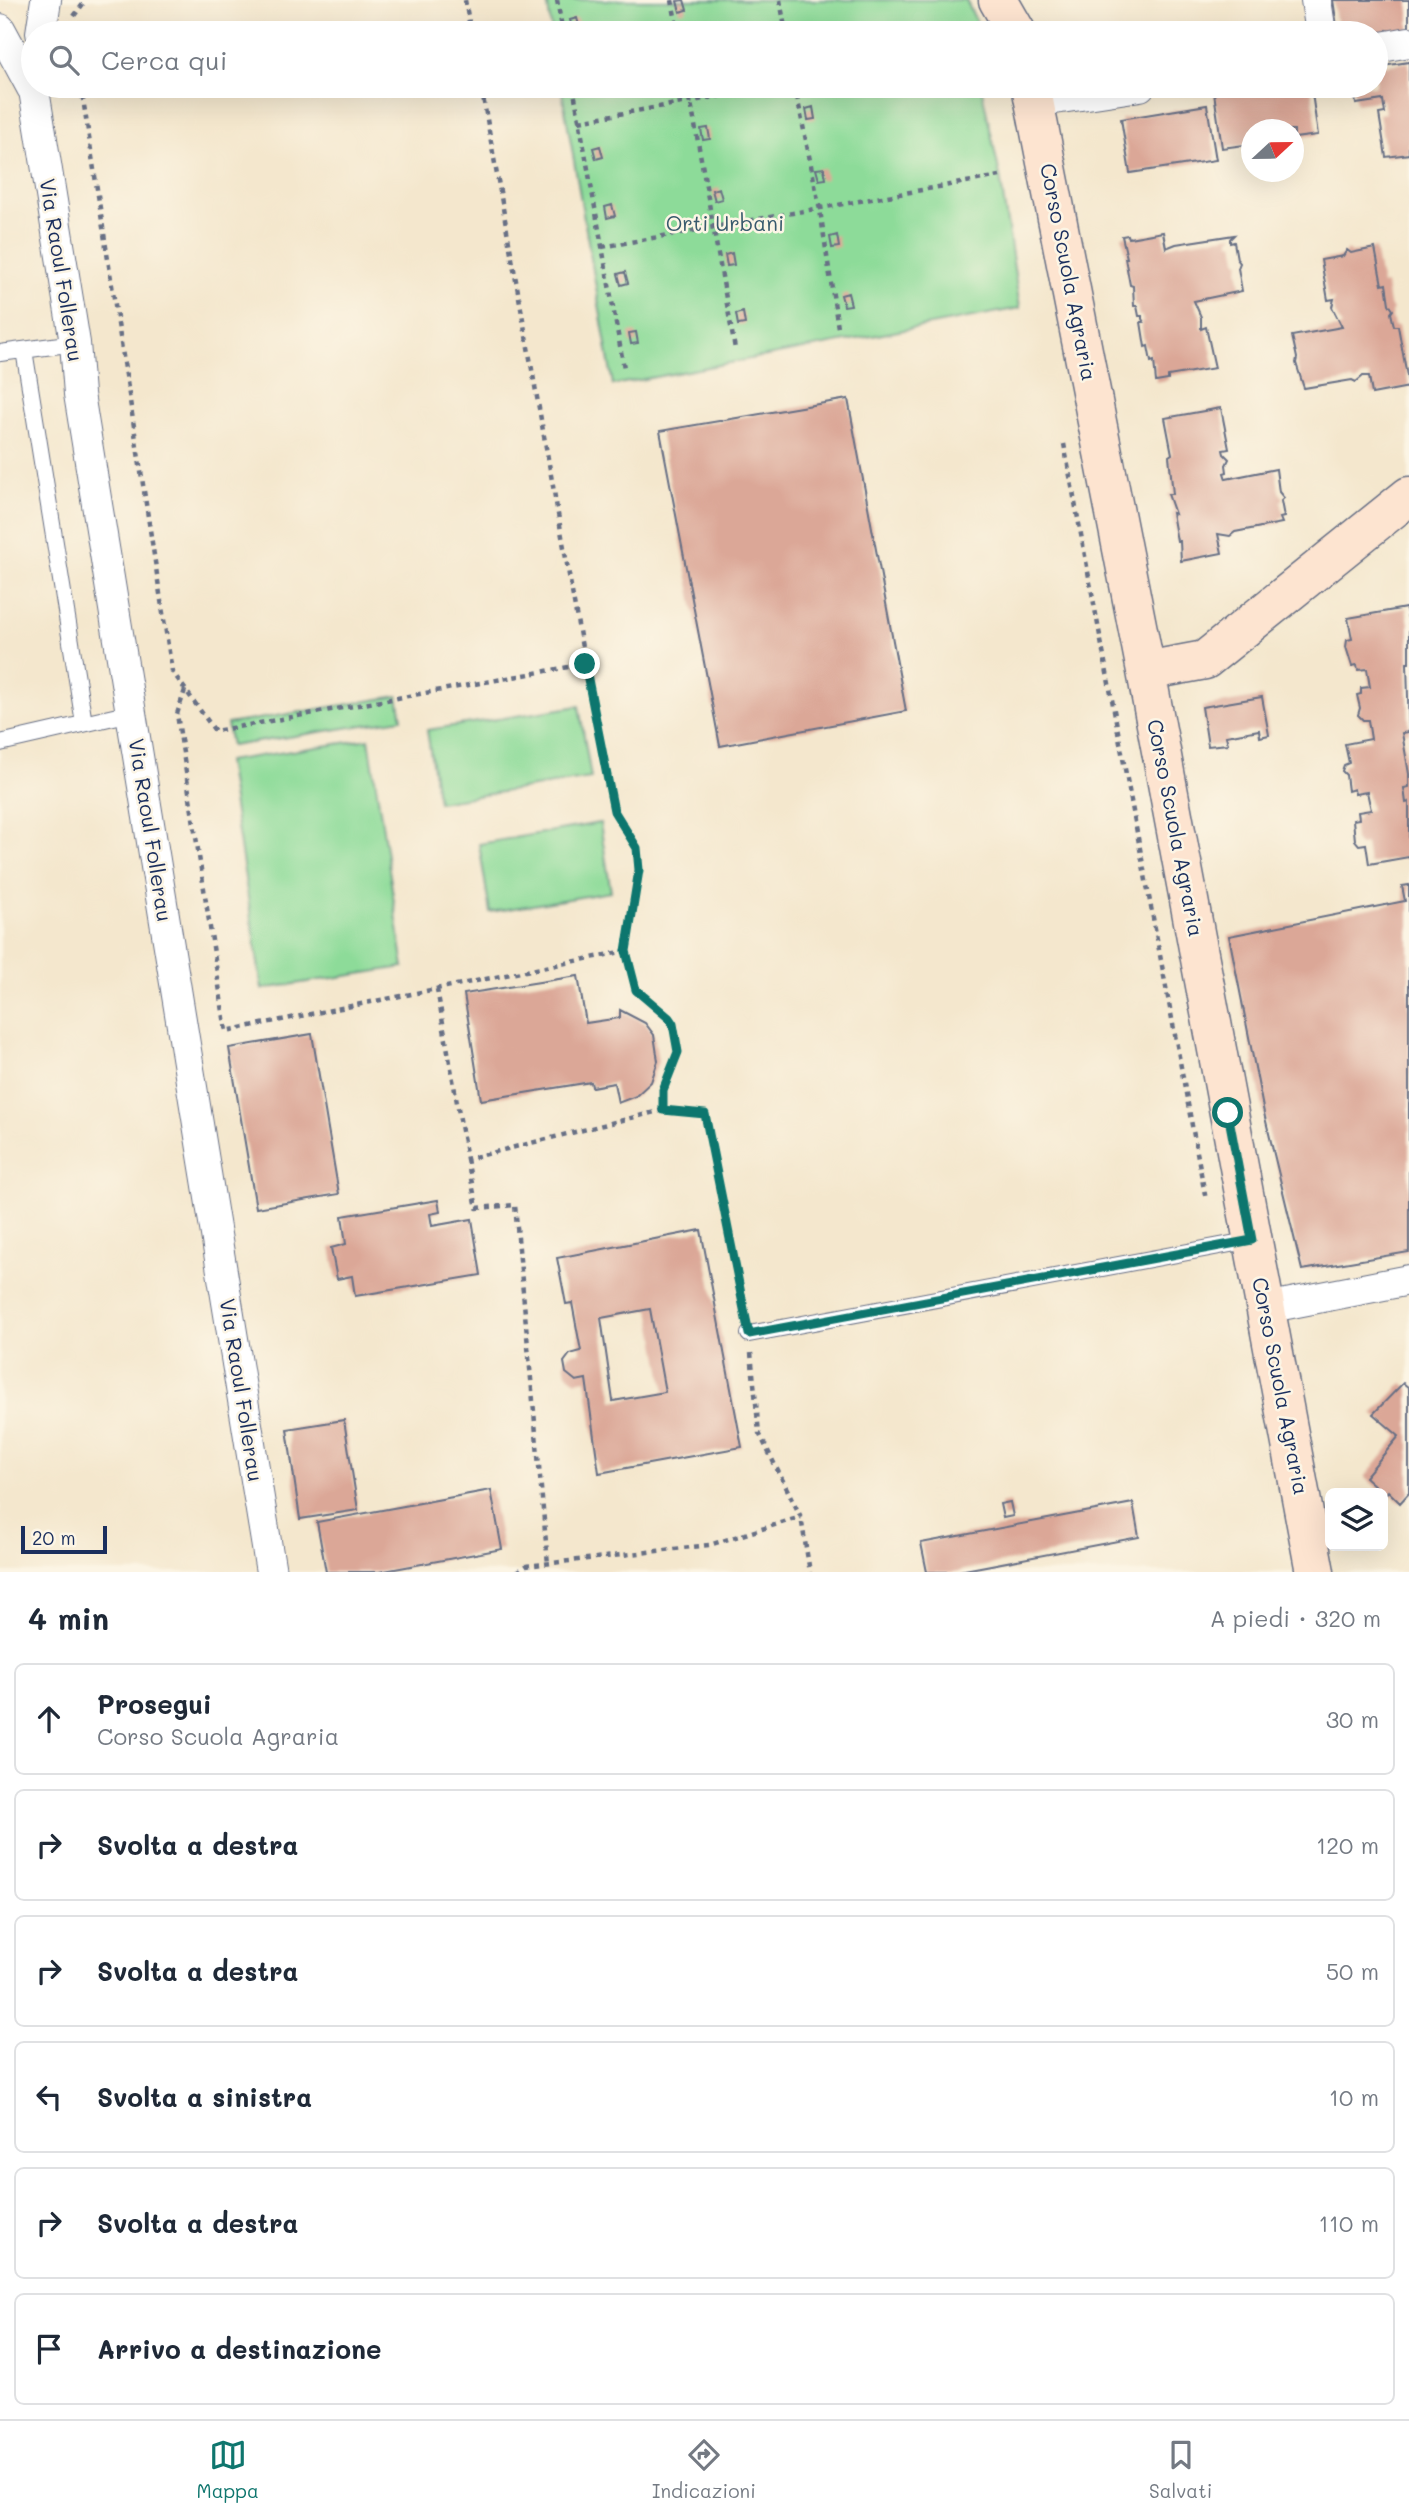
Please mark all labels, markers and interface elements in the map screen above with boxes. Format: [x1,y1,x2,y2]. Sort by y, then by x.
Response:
search box [21,21,1388,98]
icon: search [45,41,83,79]
text: Cerca qui [101,43,227,77]
north arrow [1241,119,1304,182]
street label: Corso Scuola Agraria [1035,161,1104,383]
street label: Via Raoul Follerau [35,176,90,363]
park label: Orti Urbani [666,209,784,236]
route end [569,648,600,679]
street label: Corso Scuola Agraria [1142,717,1211,939]
street label: Via Raoul Follerau [124,736,179,923]
route start [1212,1097,1243,1128]
street label: Corso Scuola Agraria [1247,1275,1316,1497]
street label: Via Raoul Follerau [215,1296,270,1483]
map controls [1325,1488,1388,1551]
button: layers [1325,1488,1388,1551]
scale bar [21,1523,107,1555]
text: 20 m [32,1525,76,1550]
text: 4 min [28,1598,109,1638]
text: A piedi · 320 m [1210,1603,1381,1633]
text: Prosegui [97,1687,212,1721]
icon: ahead [30,1700,68,1738]
text: 30 m [1326,1704,1379,1734]
text: Corso Scuola Agraria [97,1721,339,1751]
icon: right [30,1826,68,1864]
text: Svolta a destra [97,1828,298,1862]
text: 120 m [1316,1830,1379,1860]
icon: right [30,1952,68,1990]
text: Svolta a destra [97,1954,298,1988]
text: 50 m [1326,1956,1379,1986]
icon: left [30,2078,68,2116]
text: Svolta a sinistra [97,2080,312,2114]
text: 10 m [1329,2082,1379,2112]
icon: right [30,2204,68,2242]
text: Svolta a destra [97,2206,298,2240]
text: 110 m [1319,2208,1379,2238]
icon: arrive [30,2330,68,2368]
text: Arrivo a destinazione [97,2332,382,2366]
tab: Mappa [197,2436,259,2503]
tab: Indicazioni [652,2436,756,2503]
tab: Salvati [1149,2436,1212,2503]

